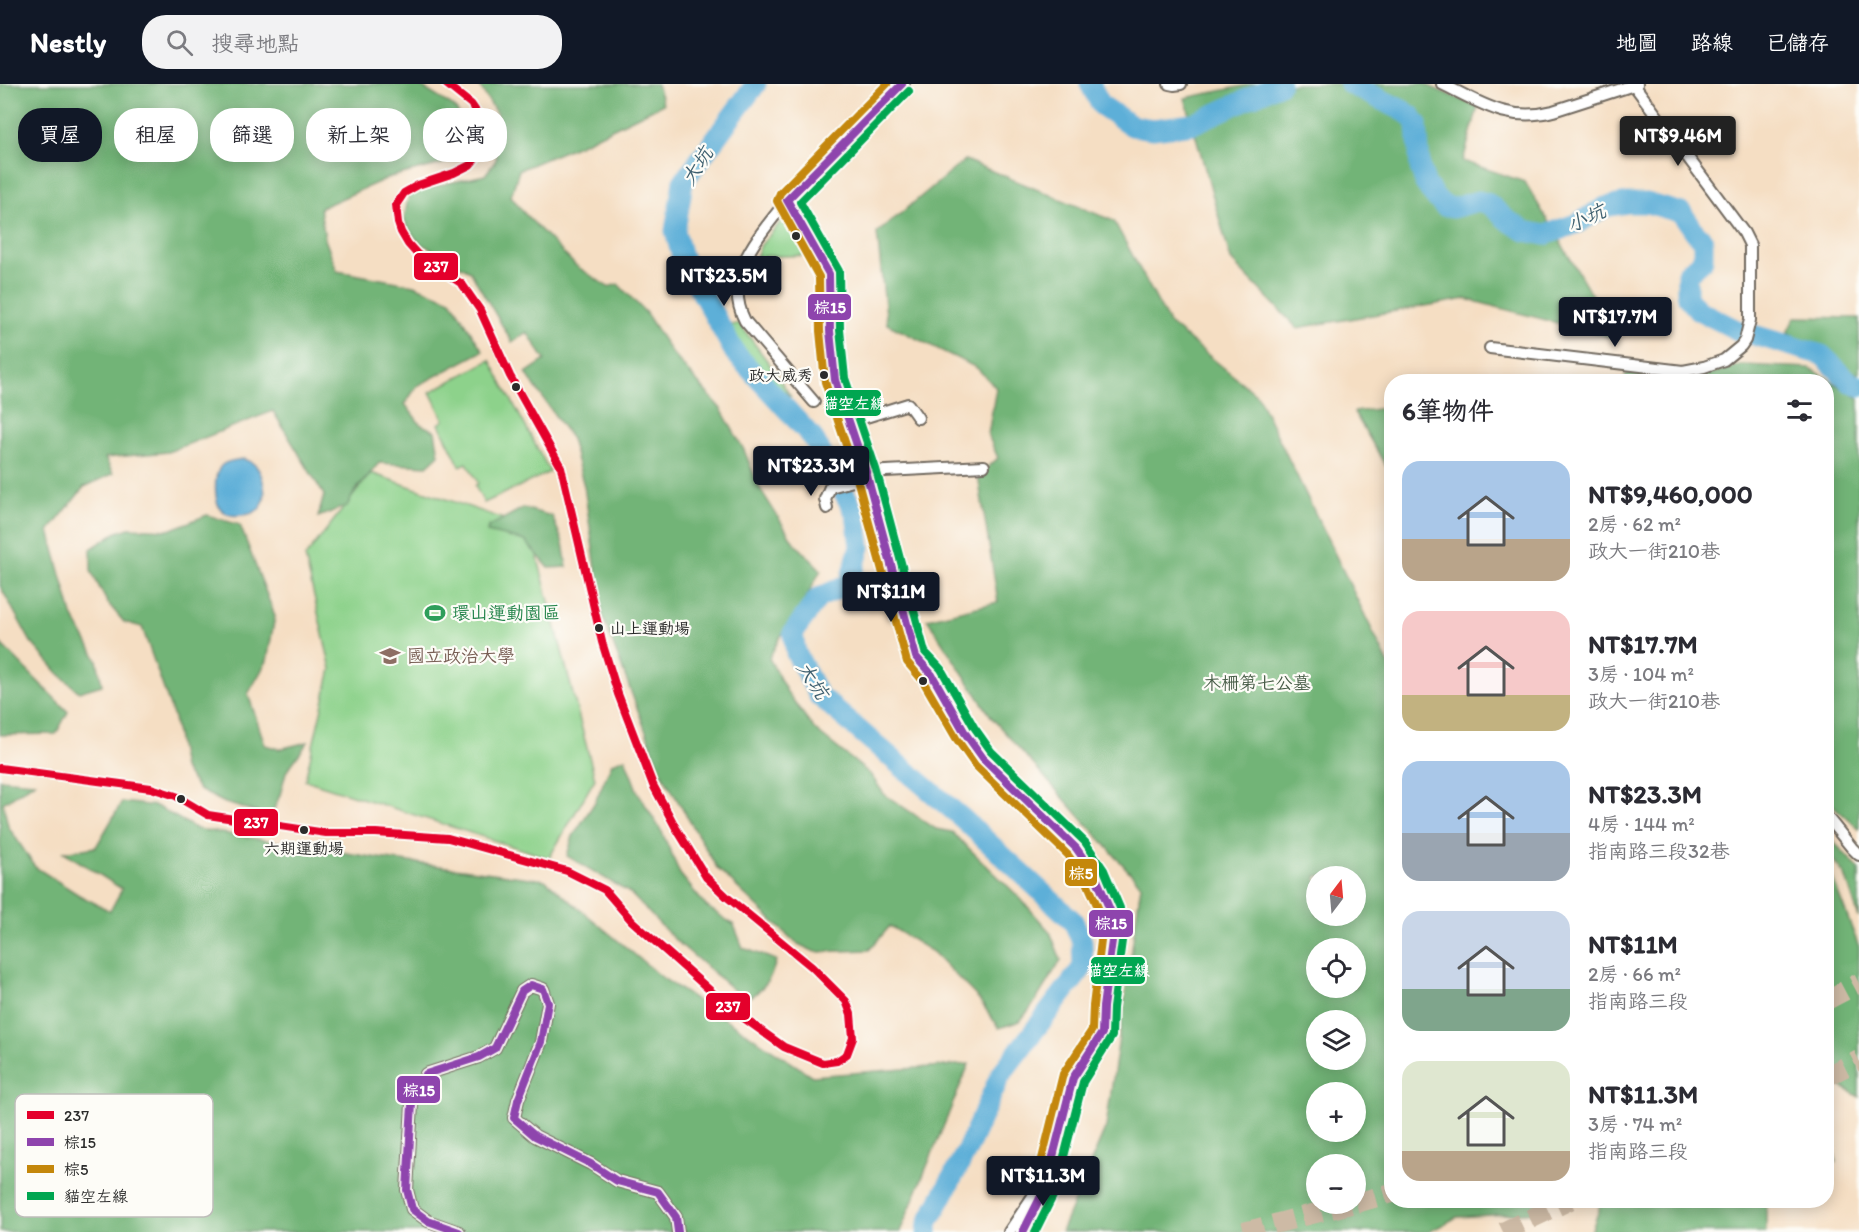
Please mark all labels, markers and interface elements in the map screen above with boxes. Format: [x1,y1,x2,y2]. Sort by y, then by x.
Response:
search box [142,15,562,69]
text: Nestly [30,25,106,59]
icon: search [163,26,196,59]
text: 搜尋地點 [211,30,299,57]
text: 地圖 [1616,30,1658,55]
text: 路線 [1691,30,1733,55]
text: 已儲存 [1766,30,1829,55]
chip: 買屋 [18,108,102,162]
chip: 租屋 [114,108,198,162]
chip: 篩選 [210,108,294,162]
chip: 新上架 [306,108,411,162]
chip: 公寓 [423,108,507,162]
pin: NT$9.46M [1616,116,1740,167]
text: NT$9.46M [1634,123,1722,147]
water label: 大坑 [676,141,719,189]
water label: 小坑 [1563,198,1611,237]
unlabelled marker [790,230,802,242]
line badge: 237 [413,252,459,281]
pin: NT$23.5M [662,256,786,307]
text: 237 [423,257,449,276]
text: NT$23.5M [680,263,768,287]
line badge: 棕15 [807,293,852,321]
pin: NT$17.7M [1553,297,1677,348]
text: 棕15 [814,298,847,317]
text: NT$17.7M [1573,304,1657,328]
place label: 政大威秀 [749,366,813,385]
marker: 政大威秀 [818,369,830,381]
unlabelled marker [510,381,522,393]
line badge: 貓空左線 [825,389,882,417]
text: 貓空左線 [822,394,886,413]
icon: filters [1783,394,1816,427]
text: 6筆物件 [1402,395,1494,427]
pin: NT$23.3M [749,446,873,497]
text: NT$23.3M [767,453,855,477]
text: NT$9,460,000 [1588,478,1753,510]
icon: home [1450,485,1522,557]
text: 2房 · 62 m² [1588,512,1681,536]
text: 政大一街210巷 [1588,539,1720,563]
pin: NT$11M [842,572,940,623]
text: NT$11M [856,579,926,603]
sports icon: 環山運動園區 [423,601,447,625]
place label: 環山運動園區 [452,602,560,624]
place label: 山上運動場 [610,619,690,638]
marker: 山上運動場 [593,622,605,634]
text: NT$17.7M [1588,628,1698,660]
icon: home [1450,635,1522,707]
school or university icon: 國立政治大學 [378,644,402,668]
place label: 國立政治大學 [407,645,515,667]
water label: 大坑 [792,657,835,705]
text: 3房 · 104 m² [1588,662,1694,686]
park label: 木柵第七公墓 [1203,672,1311,694]
unlabelled marker [917,675,929,687]
text: 政大一街210巷 [1588,689,1720,713]
text: NT$23.3M [1588,778,1702,810]
icon: home [1450,785,1522,857]
unlabelled marker [175,793,187,805]
line badge: 237 [233,808,279,837]
text: 4房 · 144 m² [1588,812,1695,836]
text: 237 [243,813,269,832]
marker: 六期運動場 [298,824,310,836]
place label: 六期運動場 [264,839,344,858]
text: 指南路三段32巷 [1588,839,1729,863]
line badge: 棕5 [1064,858,1098,887]
text: 棕5 [1069,864,1094,883]
north arrow [1306,866,1366,926]
map controls [1306,866,1366,1214]
line badge: 棕15 [1088,909,1134,938]
text: 棕15 [1095,914,1128,933]
text: NT$11M [1588,928,1678,960]
icon: home [1450,935,1522,1007]
button: locate [1306,938,1366,998]
line badge: 貓空左線 [1090,956,1146,985]
text: 貓空左線 [1086,961,1150,980]
text: 2房 · 66 m² [1588,962,1681,986]
text: 指南路三段 [1588,989,1688,1013]
line badge: 237 [705,992,751,1021]
text: 237 [715,997,741,1016]
button: layers [1306,1010,1366,1070]
line badge: 棕15 [396,1075,441,1104]
text: NT$11.3M [1588,1078,1698,1110]
text: 棕15 [403,1081,436,1100]
button: + [1306,1082,1366,1142]
icon: home [1450,1085,1522,1157]
legend [15,1094,213,1217]
text: 237 [64,1106,89,1125]
text: 3房 · 74 m² [1588,1112,1682,1136]
text: 棕15 [64,1133,96,1152]
text: 指南路三段 [1588,1139,1688,1163]
button: − [1306,1154,1366,1214]
pin: NT$11.3M [981,1156,1105,1207]
text: 棕5 [64,1160,88,1179]
text: NT$11.3M [1001,1163,1085,1187]
text: 貓空左線 [64,1187,128,1206]

